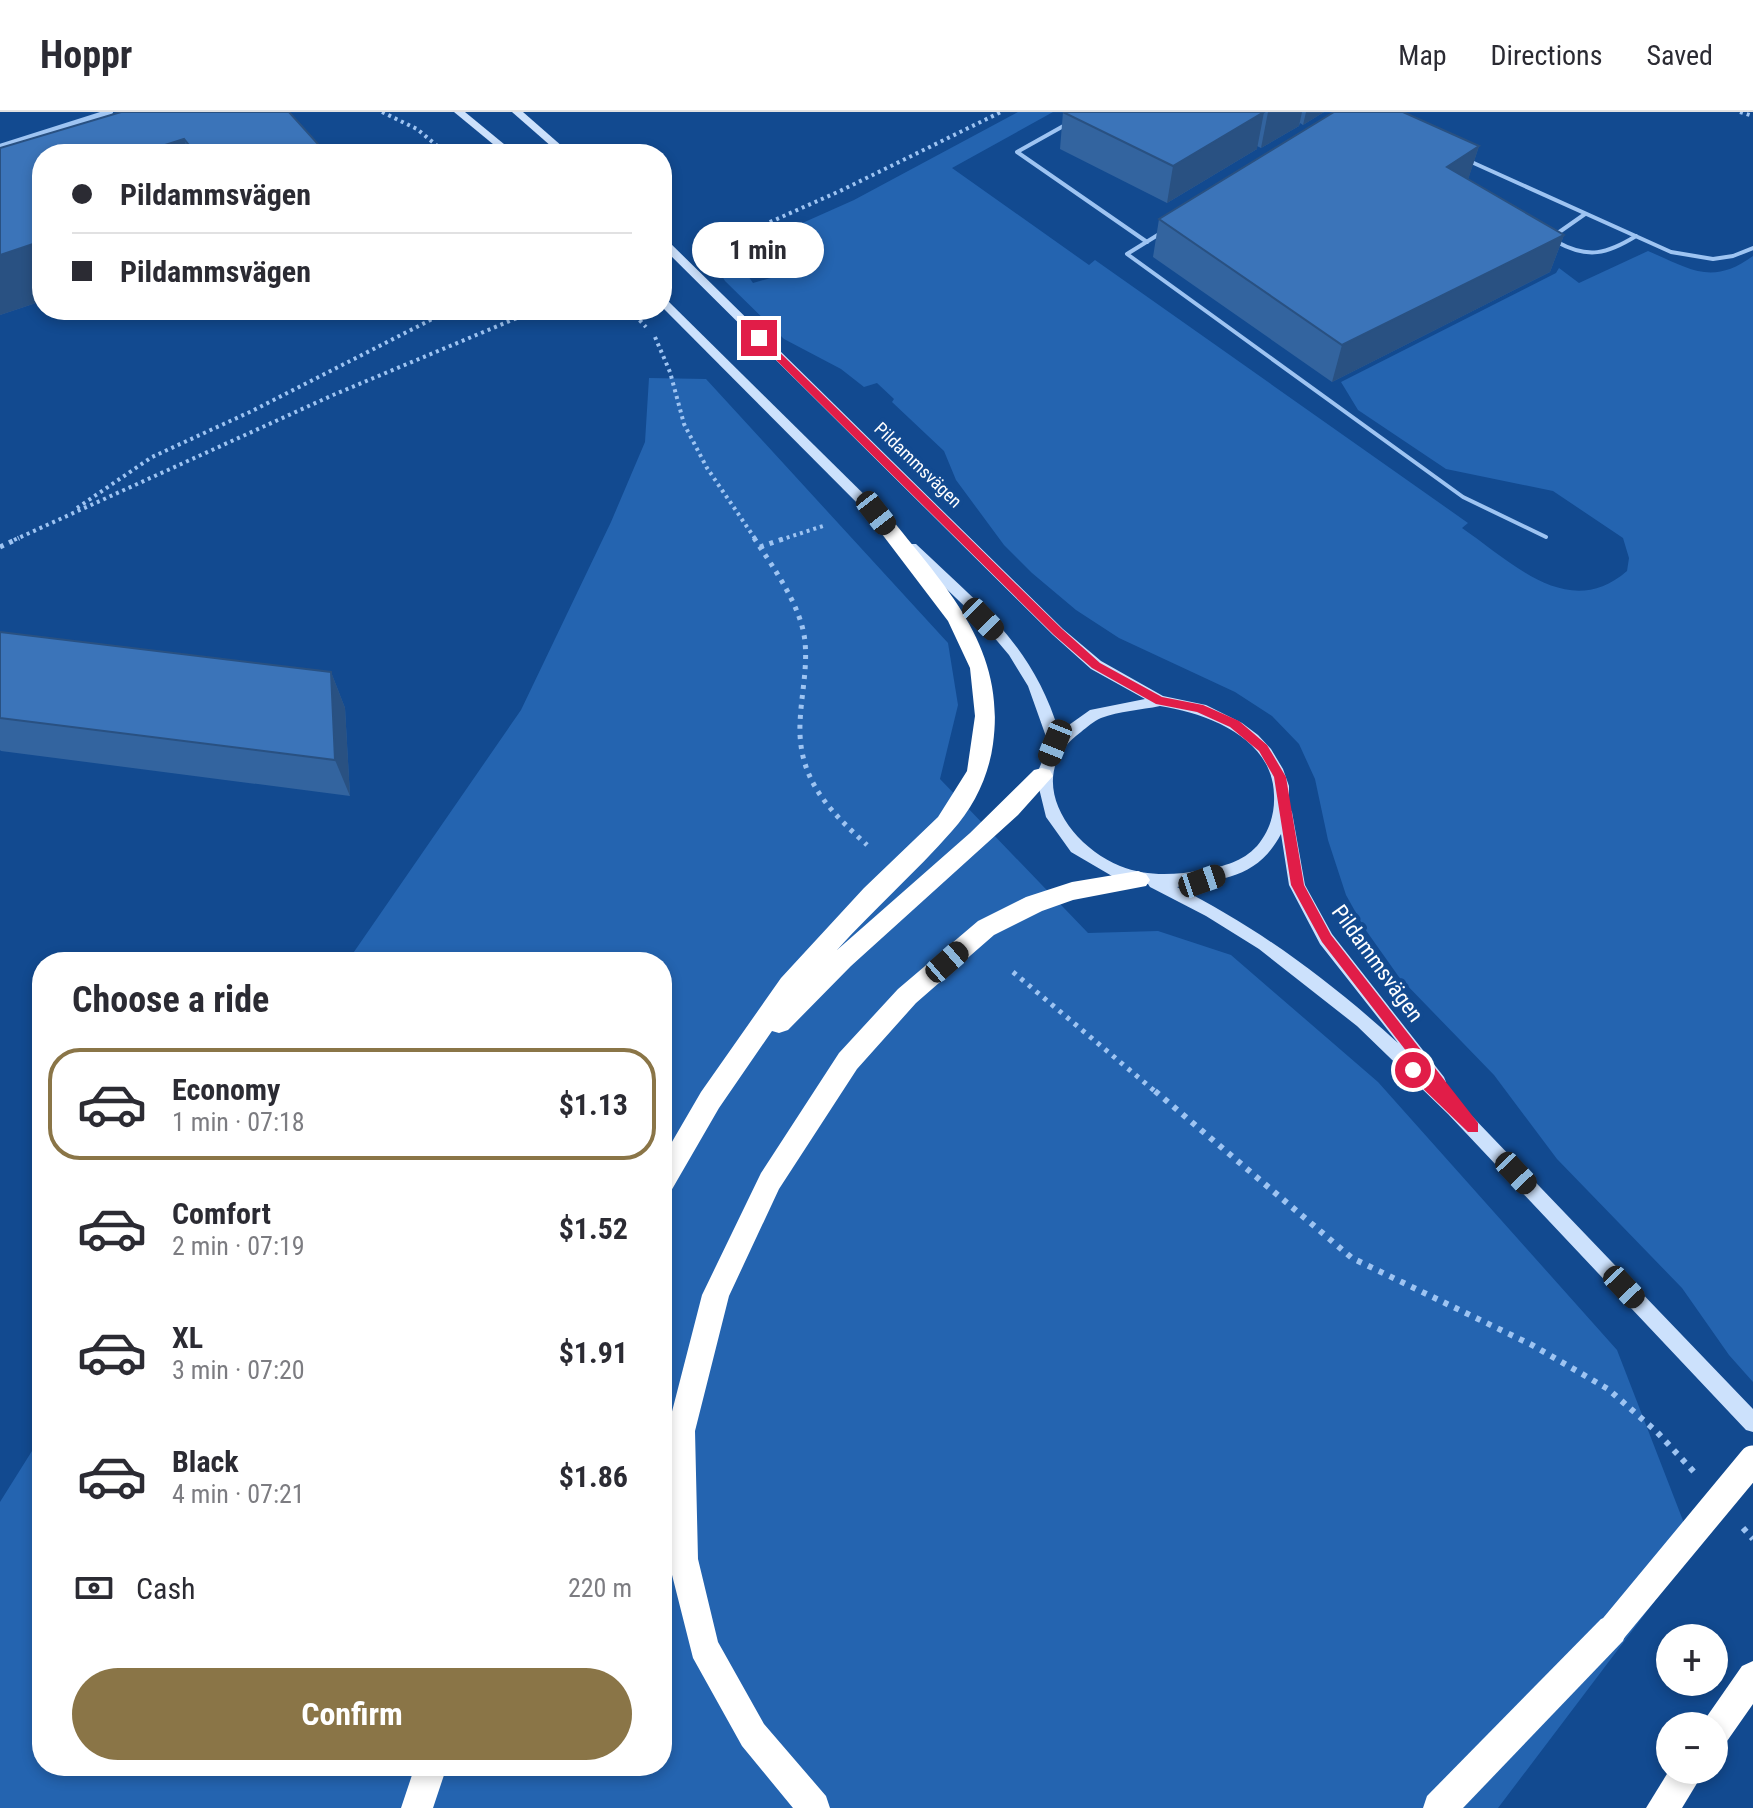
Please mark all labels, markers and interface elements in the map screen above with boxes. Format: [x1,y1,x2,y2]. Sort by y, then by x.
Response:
text: Hoppr [40,33,132,77]
text: Map [1398,39,1447,72]
text: Directions [1491,39,1602,72]
text: Saved [1646,39,1713,72]
text: Pildammsvägen [120,177,311,212]
callout: 1 min [693,222,825,278]
text: 1 min [729,235,787,265]
text: Pildammsvägen [120,254,311,289]
route end [741,320,777,356]
street label: Pildammsvägen [870,418,966,512]
car [852,487,900,539]
car [958,593,1008,645]
car [1035,716,1075,770]
car [1175,862,1229,900]
street label: Pildammsvägen [1327,900,1428,1027]
car [921,937,973,987]
text: Choose a ride [72,979,269,1021]
route start [1395,1052,1431,1088]
icon: car [76,1068,148,1140]
text: Economy [172,1072,280,1107]
text: $1.13 [559,1087,628,1122]
text: 1 min · 07:18 [172,1107,305,1137]
car [1491,1147,1541,1199]
icon: car [76,1192,148,1264]
text: Comfort [172,1196,271,1231]
text: $1.52 [559,1211,628,1246]
text: 2 min · 07:19 [172,1231,305,1261]
car [1599,1261,1649,1313]
icon: car [76,1316,148,1388]
text: XL [172,1320,203,1355]
text: $1.91 [559,1335,628,1370]
text: 3 min · 07:20 [172,1355,305,1385]
icon: car [76,1440,148,1512]
text: Black [172,1444,239,1479]
text: $1.86 [559,1459,628,1494]
text: 4 min · 07:21 [172,1479,305,1509]
icon: cash [72,1566,116,1610]
text: Cash [136,1571,196,1606]
text: 220 m [568,1573,632,1603]
map controls [1656,1624,1728,1784]
button: + [1656,1624,1728,1696]
button: Confirm [72,1668,632,1760]
button: − [1656,1712,1728,1784]

